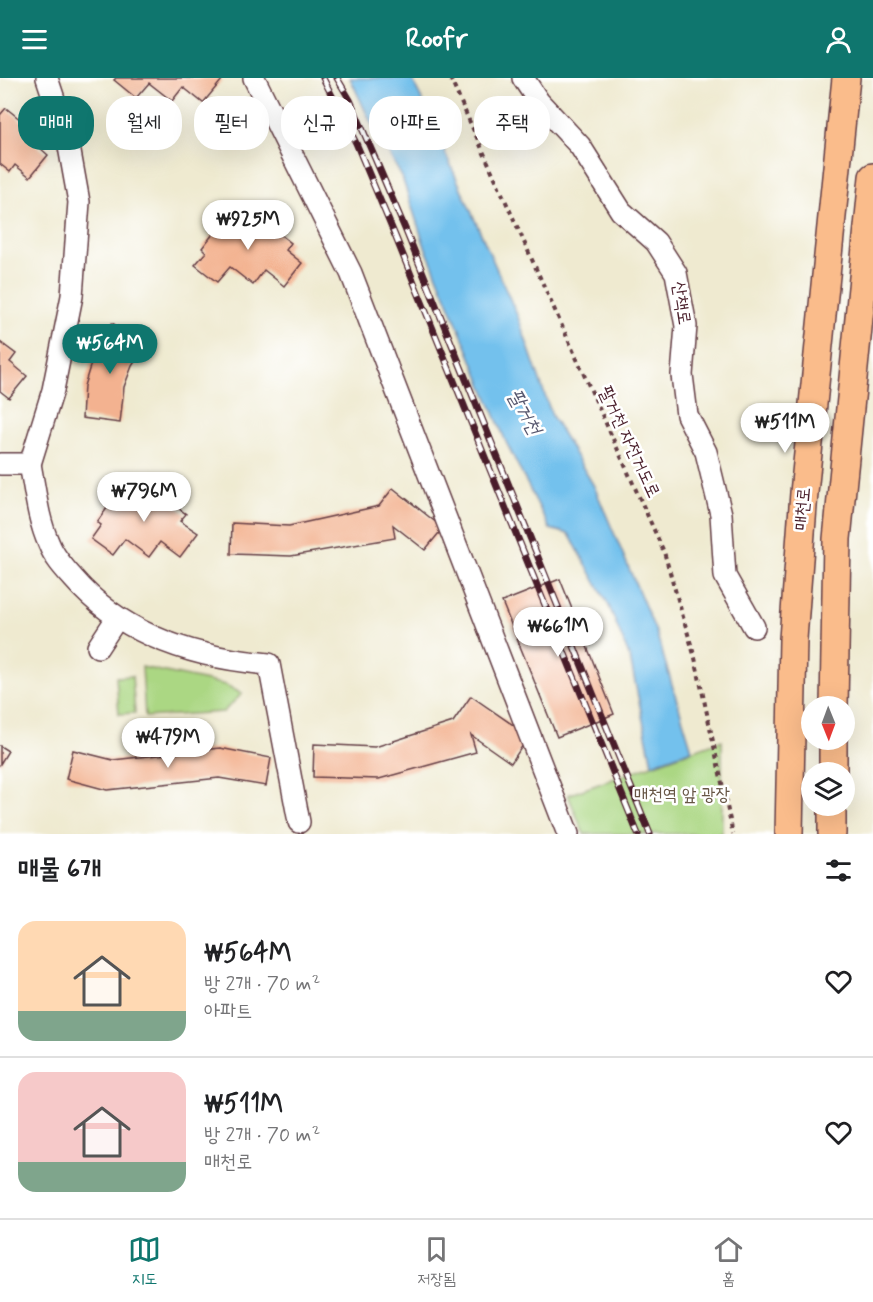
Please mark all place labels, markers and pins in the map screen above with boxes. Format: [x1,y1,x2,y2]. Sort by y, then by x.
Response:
pin: ₩925M [206,200,290,251]
pin: ₩564M [68,324,152,375]
pin: ₩511M [743,403,827,454]
pin: ₩796M [102,472,186,523]
pin: ₩661M [516,607,600,658]
pin: ₩479M [126,718,210,769]

